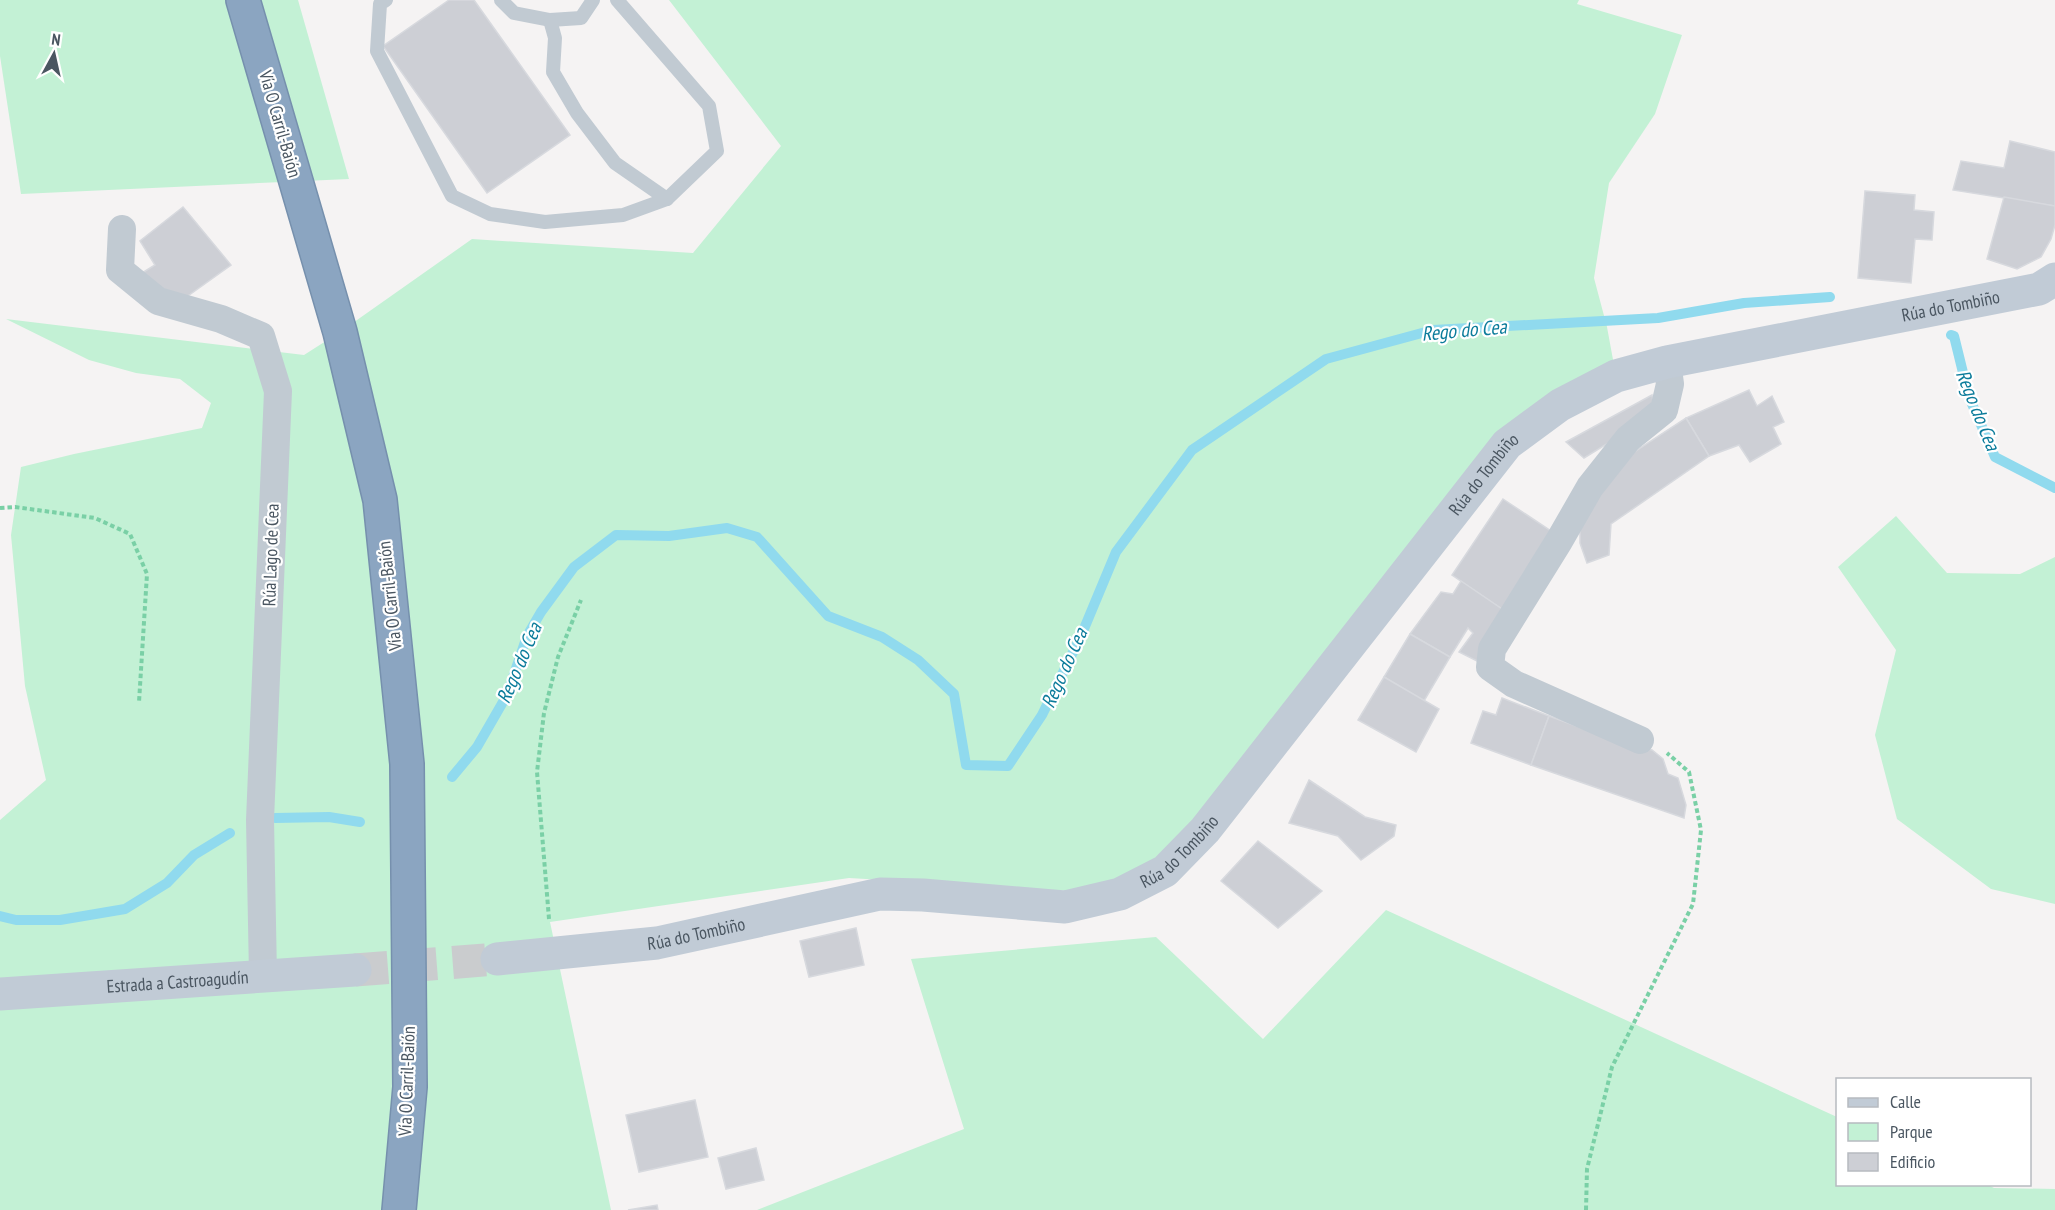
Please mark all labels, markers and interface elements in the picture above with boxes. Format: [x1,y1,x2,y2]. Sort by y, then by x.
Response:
north arrow [24,24,84,84]
text: N [50,29,62,50]
street label: Vía O Carril-Baión [254,67,307,180]
street label: Rúa do Tombiño [1900,285,2002,327]
water label: Rego do Cea [1421,313,1508,347]
water label: Rego do Cea [1950,366,2006,455]
street label: Rúa do Tombiño [1443,427,1523,520]
street label: Rúa Lago de Cea [257,503,284,607]
street label: Vía O Carril-Baión [372,540,407,653]
water label: Rego do Cea [490,618,548,707]
water label: Rego do Cea [1035,623,1094,712]
street label: Rúa do Tombiño [1136,810,1224,893]
street label: Rúa do Tombiño [646,912,747,955]
street label: Estrada a Castroagudín [106,965,249,998]
street label: Vía O Carril-Baión [393,1026,420,1137]
legend [1836,1078,2031,1186]
text: Calle [1890,1090,1921,1113]
text: Parque [1890,1120,1933,1143]
text: Edificio [1890,1150,1936,1173]

